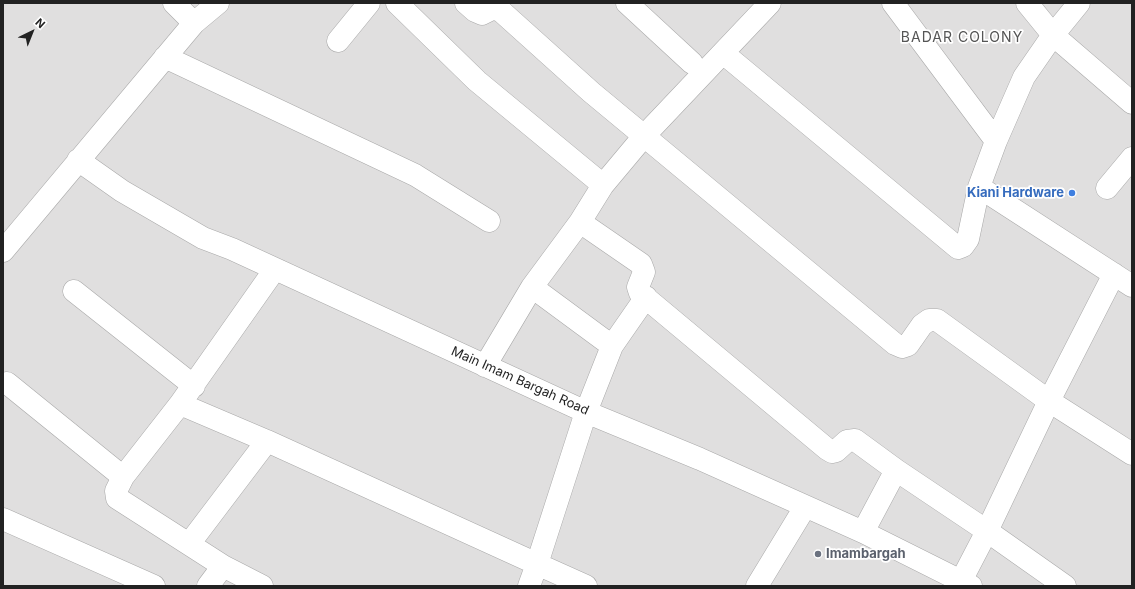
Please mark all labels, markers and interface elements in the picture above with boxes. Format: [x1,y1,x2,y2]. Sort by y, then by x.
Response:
north arrow [12,12,52,52]
text: N [32,15,48,31]
district label: BADAR COLONY [901,30,1023,46]
place label: Kiani Hardware [967,185,1064,201]
marker: Kiani Hardware [1067,188,1077,198]
street label: Main Imam Bargah Road [449,344,591,418]
place label: Imambargah [826,546,906,562]
marker: Imambargah [813,549,823,559]

